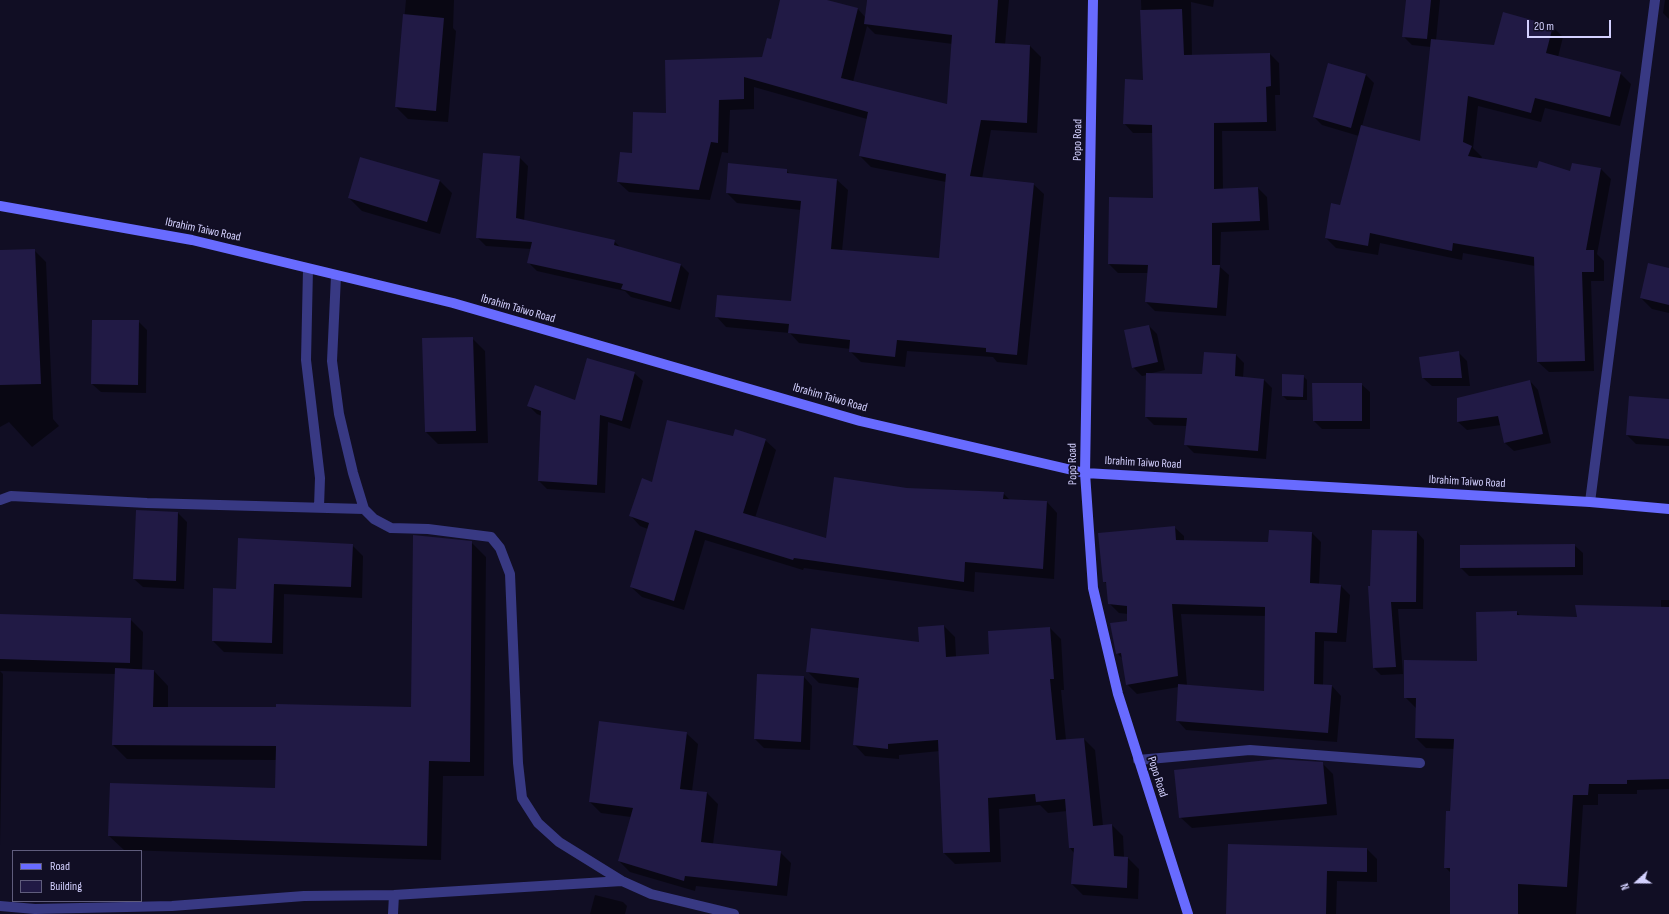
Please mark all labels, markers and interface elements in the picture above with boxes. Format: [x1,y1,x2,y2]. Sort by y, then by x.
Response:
scale bar [1529,12,1613,38]
text: 20 m [1534,19,1554,34]
street label: Popo Road [1070,119,1086,161]
street label: Ibrahim Taiwo Road [164,215,242,245]
street label: Ibrahim Taiwo Road [479,292,557,326]
street label: Ibrahim Taiwo Road [791,381,869,415]
street label: Popo Road [1065,443,1081,485]
street label: Ibrahim Taiwo Road [1104,454,1182,472]
street label: Ibrahim Taiwo Road [1428,473,1506,491]
street label: Popo Road [1144,755,1170,799]
legend [12,850,142,902]
text: Road [50,859,70,874]
north arrow [1617,862,1657,902]
text: Building [50,879,82,894]
text: N [1618,881,1632,892]

